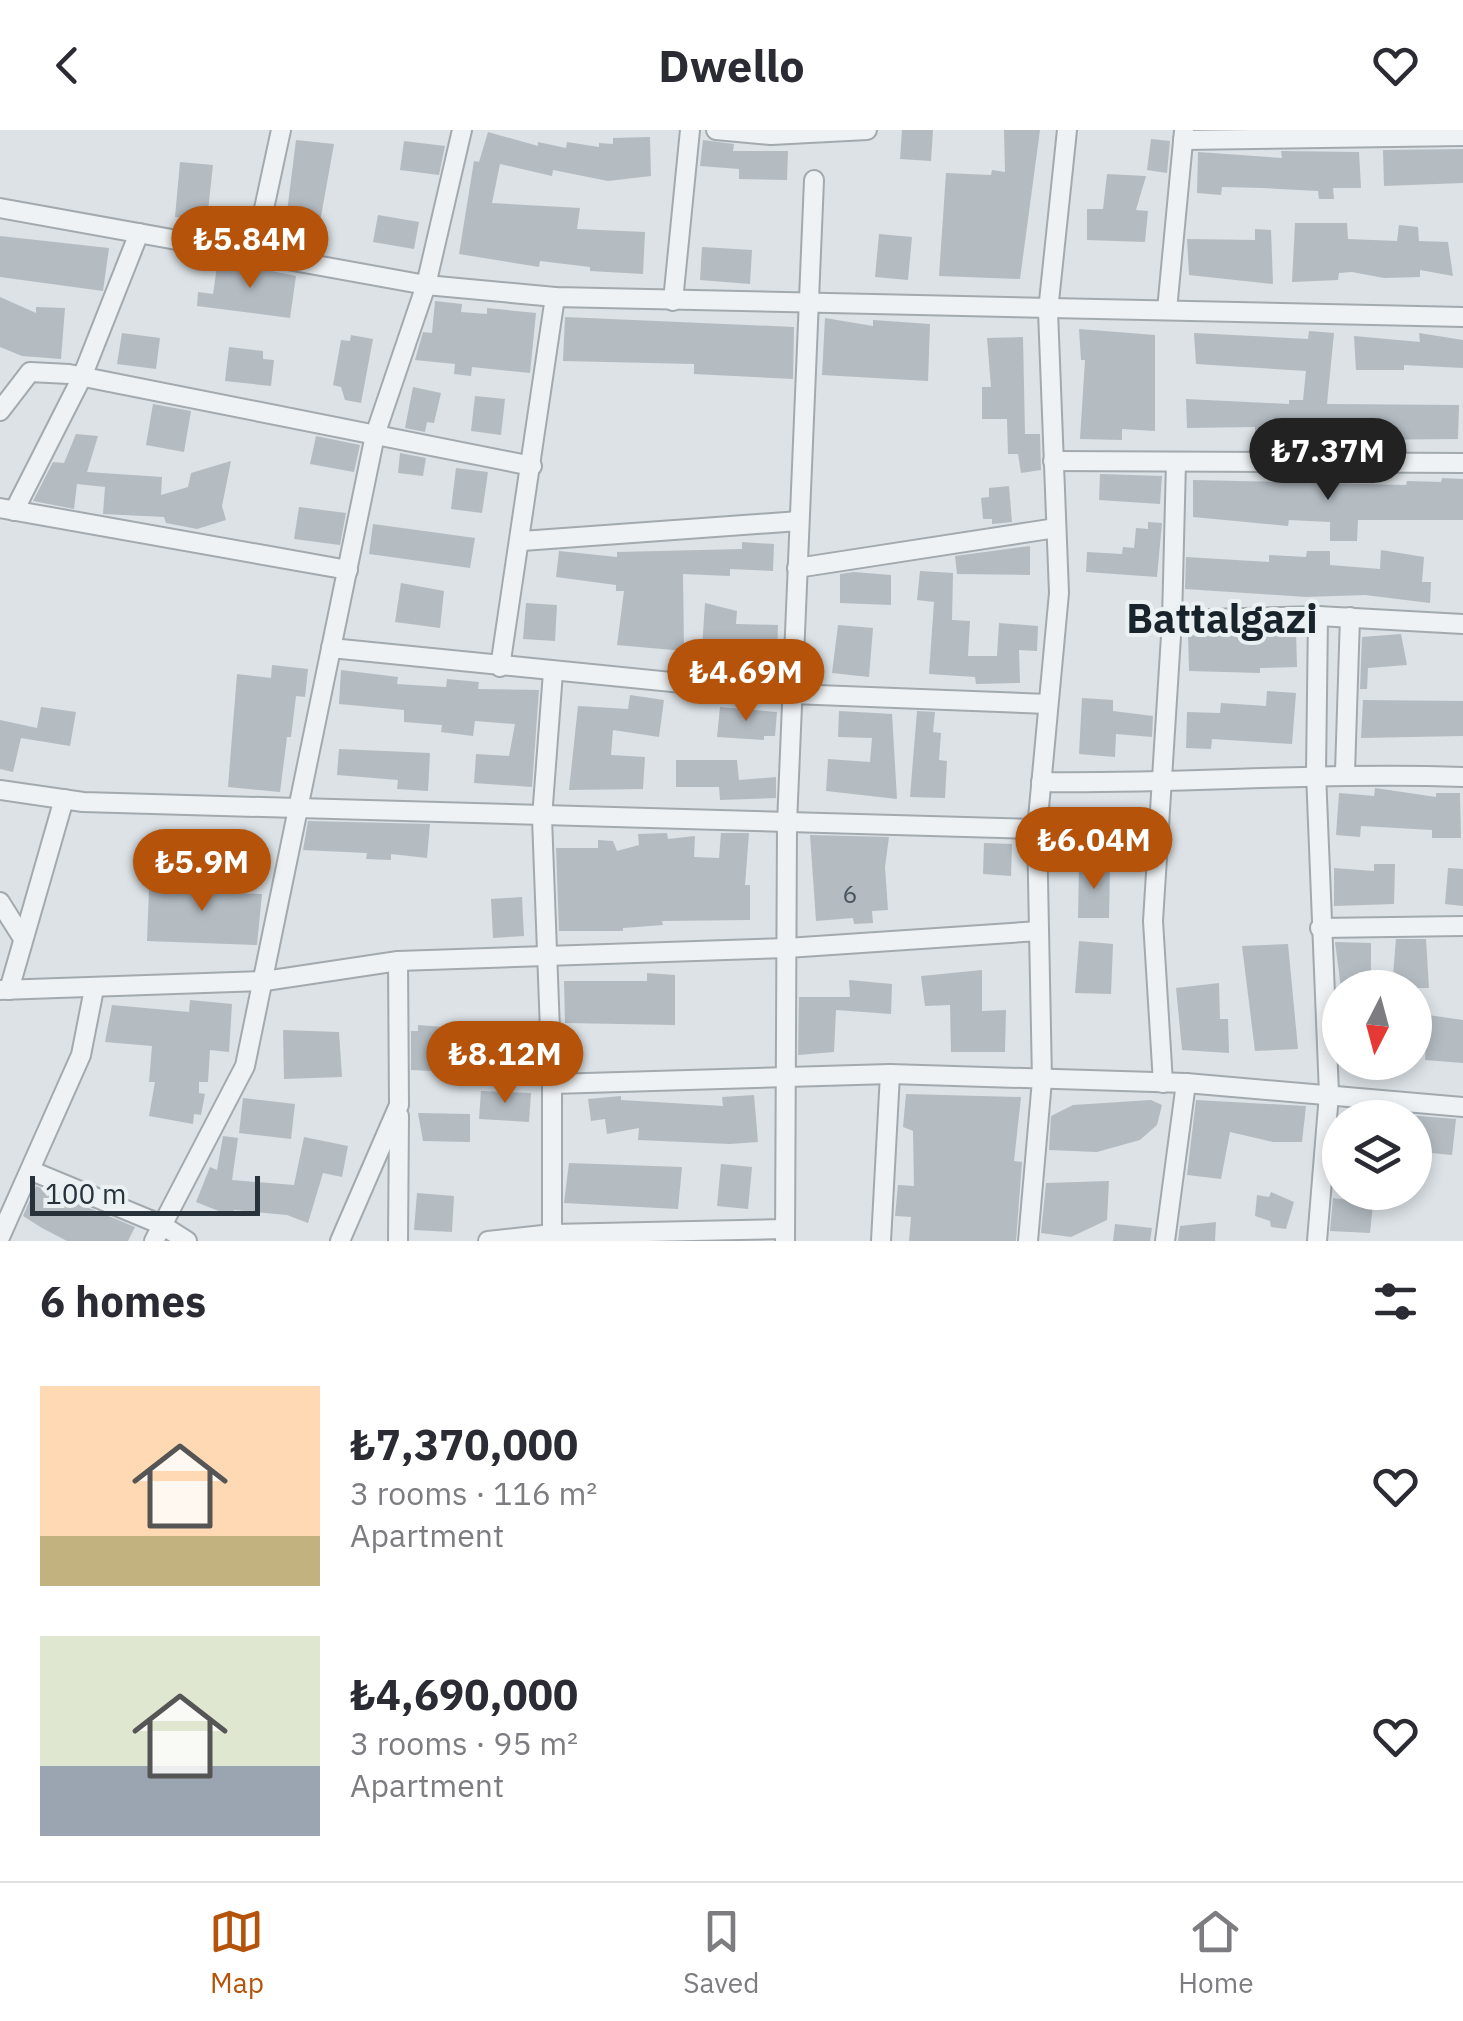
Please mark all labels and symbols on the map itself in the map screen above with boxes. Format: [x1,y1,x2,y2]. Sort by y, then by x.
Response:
pin: ₺5.84M [169,206,331,291]
pin: ₺7.37M [1247,418,1409,503]
district label: Battalgazi [1126,592,1318,644]
pin: ₺4.69M [665,639,827,724]
pin: ₺6.04M [1013,807,1175,892]
pin: ₺5.9M [132,829,272,914]
house number: 6 [842,877,858,910]
north arrow [1322,970,1432,1080]
pin: ₺8.12M [424,1021,586,1106]
scale bar [30,1171,260,1216]

